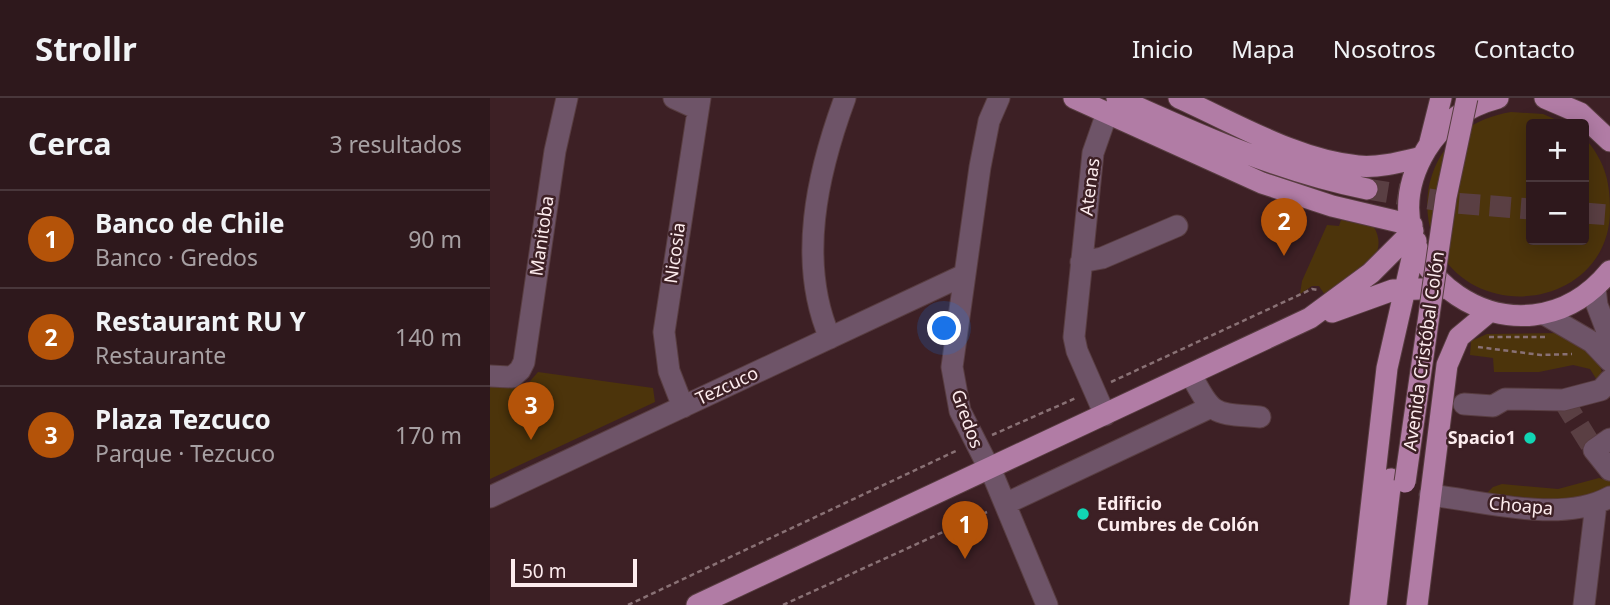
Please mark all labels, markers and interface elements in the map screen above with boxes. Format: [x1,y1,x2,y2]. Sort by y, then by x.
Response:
text: Strollr [35,26,137,71]
text: Inicio [1132,32,1193,65]
text: Mapa [1231,32,1295,65]
text: Nosotros [1333,32,1436,65]
text: Contacto [1474,32,1575,65]
map controls [1526,119,1589,245]
button: + [1526,119,1589,182]
text: Cerca [28,123,111,164]
text: 3 resultados [329,128,462,160]
street label: Atenas [1074,157,1104,217]
button: − [1526,182,1589,245]
street label: Manitoba [524,194,559,278]
pin: 2 [1261,198,1307,256]
text: Banco de Chile [95,205,285,241]
street label: Nicosia [658,221,690,285]
text: 1 [44,223,58,255]
text: 90 m [408,223,462,255]
text: Banco · Gredos [95,241,258,273]
street label: Avenida Cristóbal Colón [1397,250,1449,452]
text: Restaurant RU Y [95,303,306,339]
your location [927,311,961,345]
text: 2 [44,321,58,353]
text: 140 m [395,321,462,353]
text: Restaurante [95,339,226,371]
street label: Tezcuco [691,360,762,410]
pin: 3 [508,382,554,440]
street label: Gredos [946,386,990,451]
text: Plaza Tezcuco [95,401,271,437]
text: 3 [44,419,58,451]
text: 170 m [395,419,462,451]
place label: Spacio1 [1448,425,1516,449]
marker: Spacio1 [1522,430,1538,446]
text: Parque · Tezcuco [95,437,275,469]
street label: Choapa [1488,490,1554,520]
place label: Edificio Cumbres de Colón [1097,491,1259,536]
pin: 1 [942,501,988,559]
marker: Edificio Cumbres de Colón [1075,506,1091,522]
scale bar [511,556,637,588]
text: 50 m [522,558,566,584]

